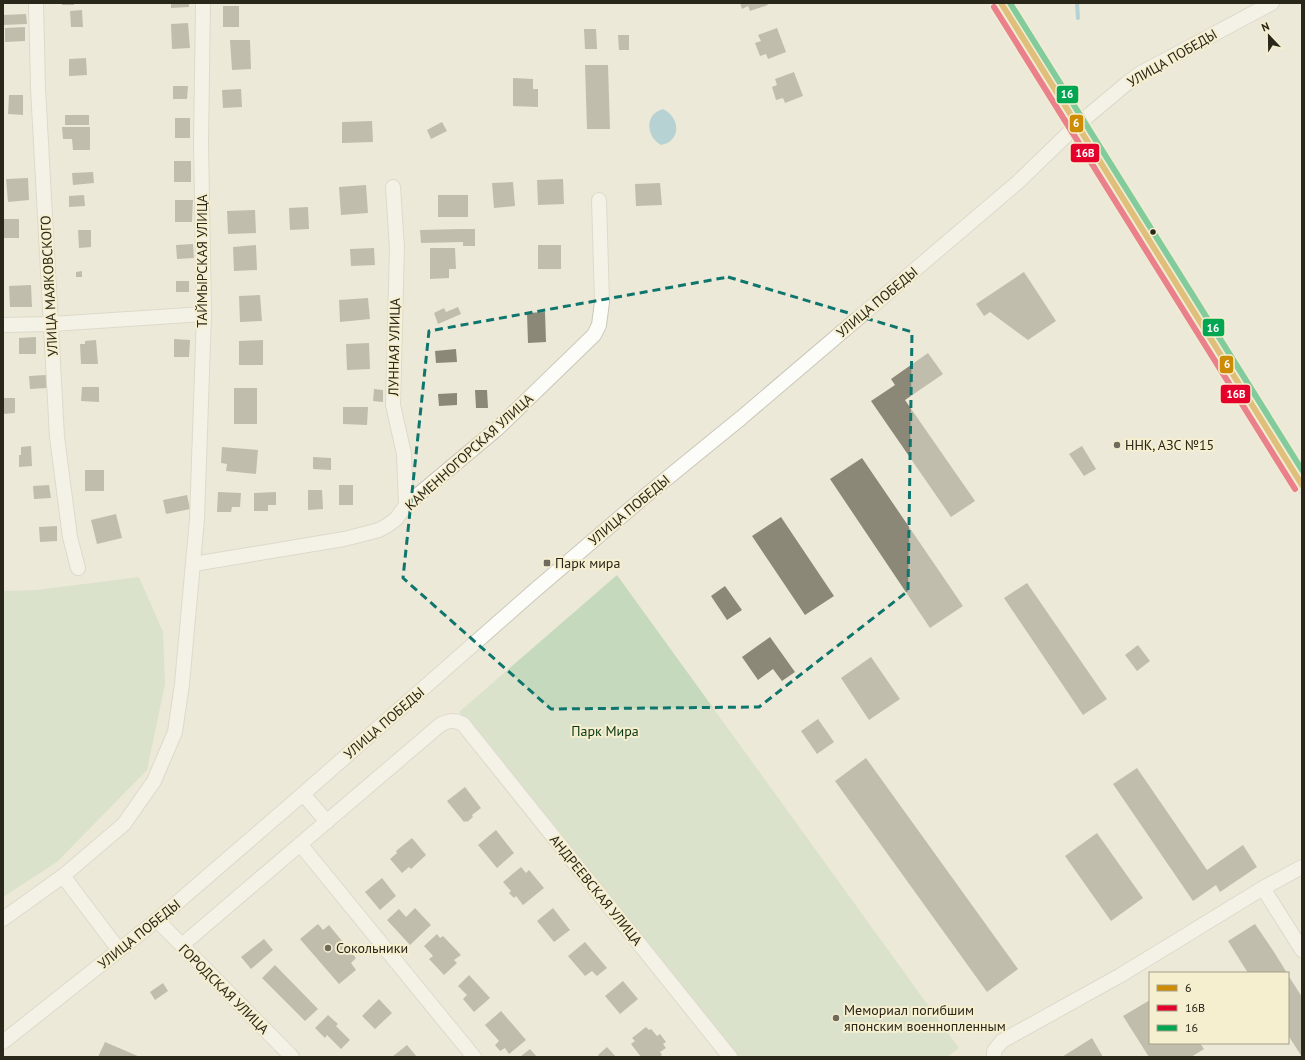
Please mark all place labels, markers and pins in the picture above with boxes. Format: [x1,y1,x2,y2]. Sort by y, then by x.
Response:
unlabelled marker [1148,227,1158,237]
place label: ННК, АЗС №15 [1125,436,1214,454]
marker: ННК, АЗС №15 [1112,440,1122,450]
place label: Парк мира [555,554,620,572]
marker: Парк мира [542,558,552,568]
place label: Сокольники [336,939,408,957]
marker: Сокольники [323,943,333,953]
place label: Мемориал погибшим японским военнопленным [844,1001,1006,1035]
marker: Мемориал погибшим японским военнопленным [831,1013,841,1023]

